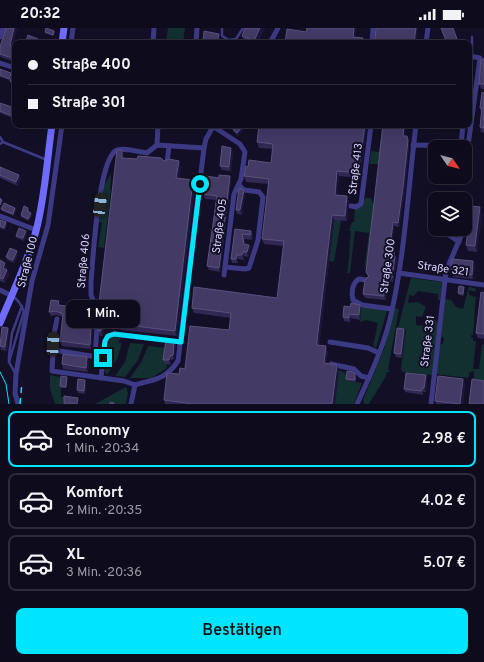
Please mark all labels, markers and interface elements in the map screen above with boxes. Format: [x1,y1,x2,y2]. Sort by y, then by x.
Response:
text: 20:32 [20,5,61,24]
text: Straße 400 [52,56,131,75]
text: Straße 301 [52,94,126,113]
north arrow [428,140,472,184]
map controls [428,140,472,236]
street label: Straße 413 [346,142,366,196]
route start [191,175,209,193]
car [93,192,107,218]
button: layers [428,192,472,236]
street label: Straße 405 [210,198,230,254]
street label: Straße 406 [75,233,93,289]
street label: Straße 100 [15,235,41,289]
street label: Straße 300 [377,238,399,294]
street label: Straße 321 [416,258,470,280]
callout: 1 Min. [66,300,140,328]
text: 1 Min. [86,306,120,322]
street label: Straße 331 [418,314,438,368]
car [46,332,60,356]
route end [94,349,112,367]
icon: car [18,421,54,457]
text: Economy [66,422,130,441]
text: 2.98 € [422,430,466,449]
text: 1 Min. · 20:34 [66,441,139,457]
icon: car [18,483,54,519]
text: Komfort [66,484,123,503]
text: 4.02 € [421,492,466,511]
text: 2 Min. · 20:35 [66,503,142,519]
icon: car [18,545,54,581]
text: XL [66,546,84,565]
text: 5.07 € [423,554,466,573]
text: 3 Min. · 20:36 [66,565,142,581]
button: Bestätigen [16,608,468,654]

